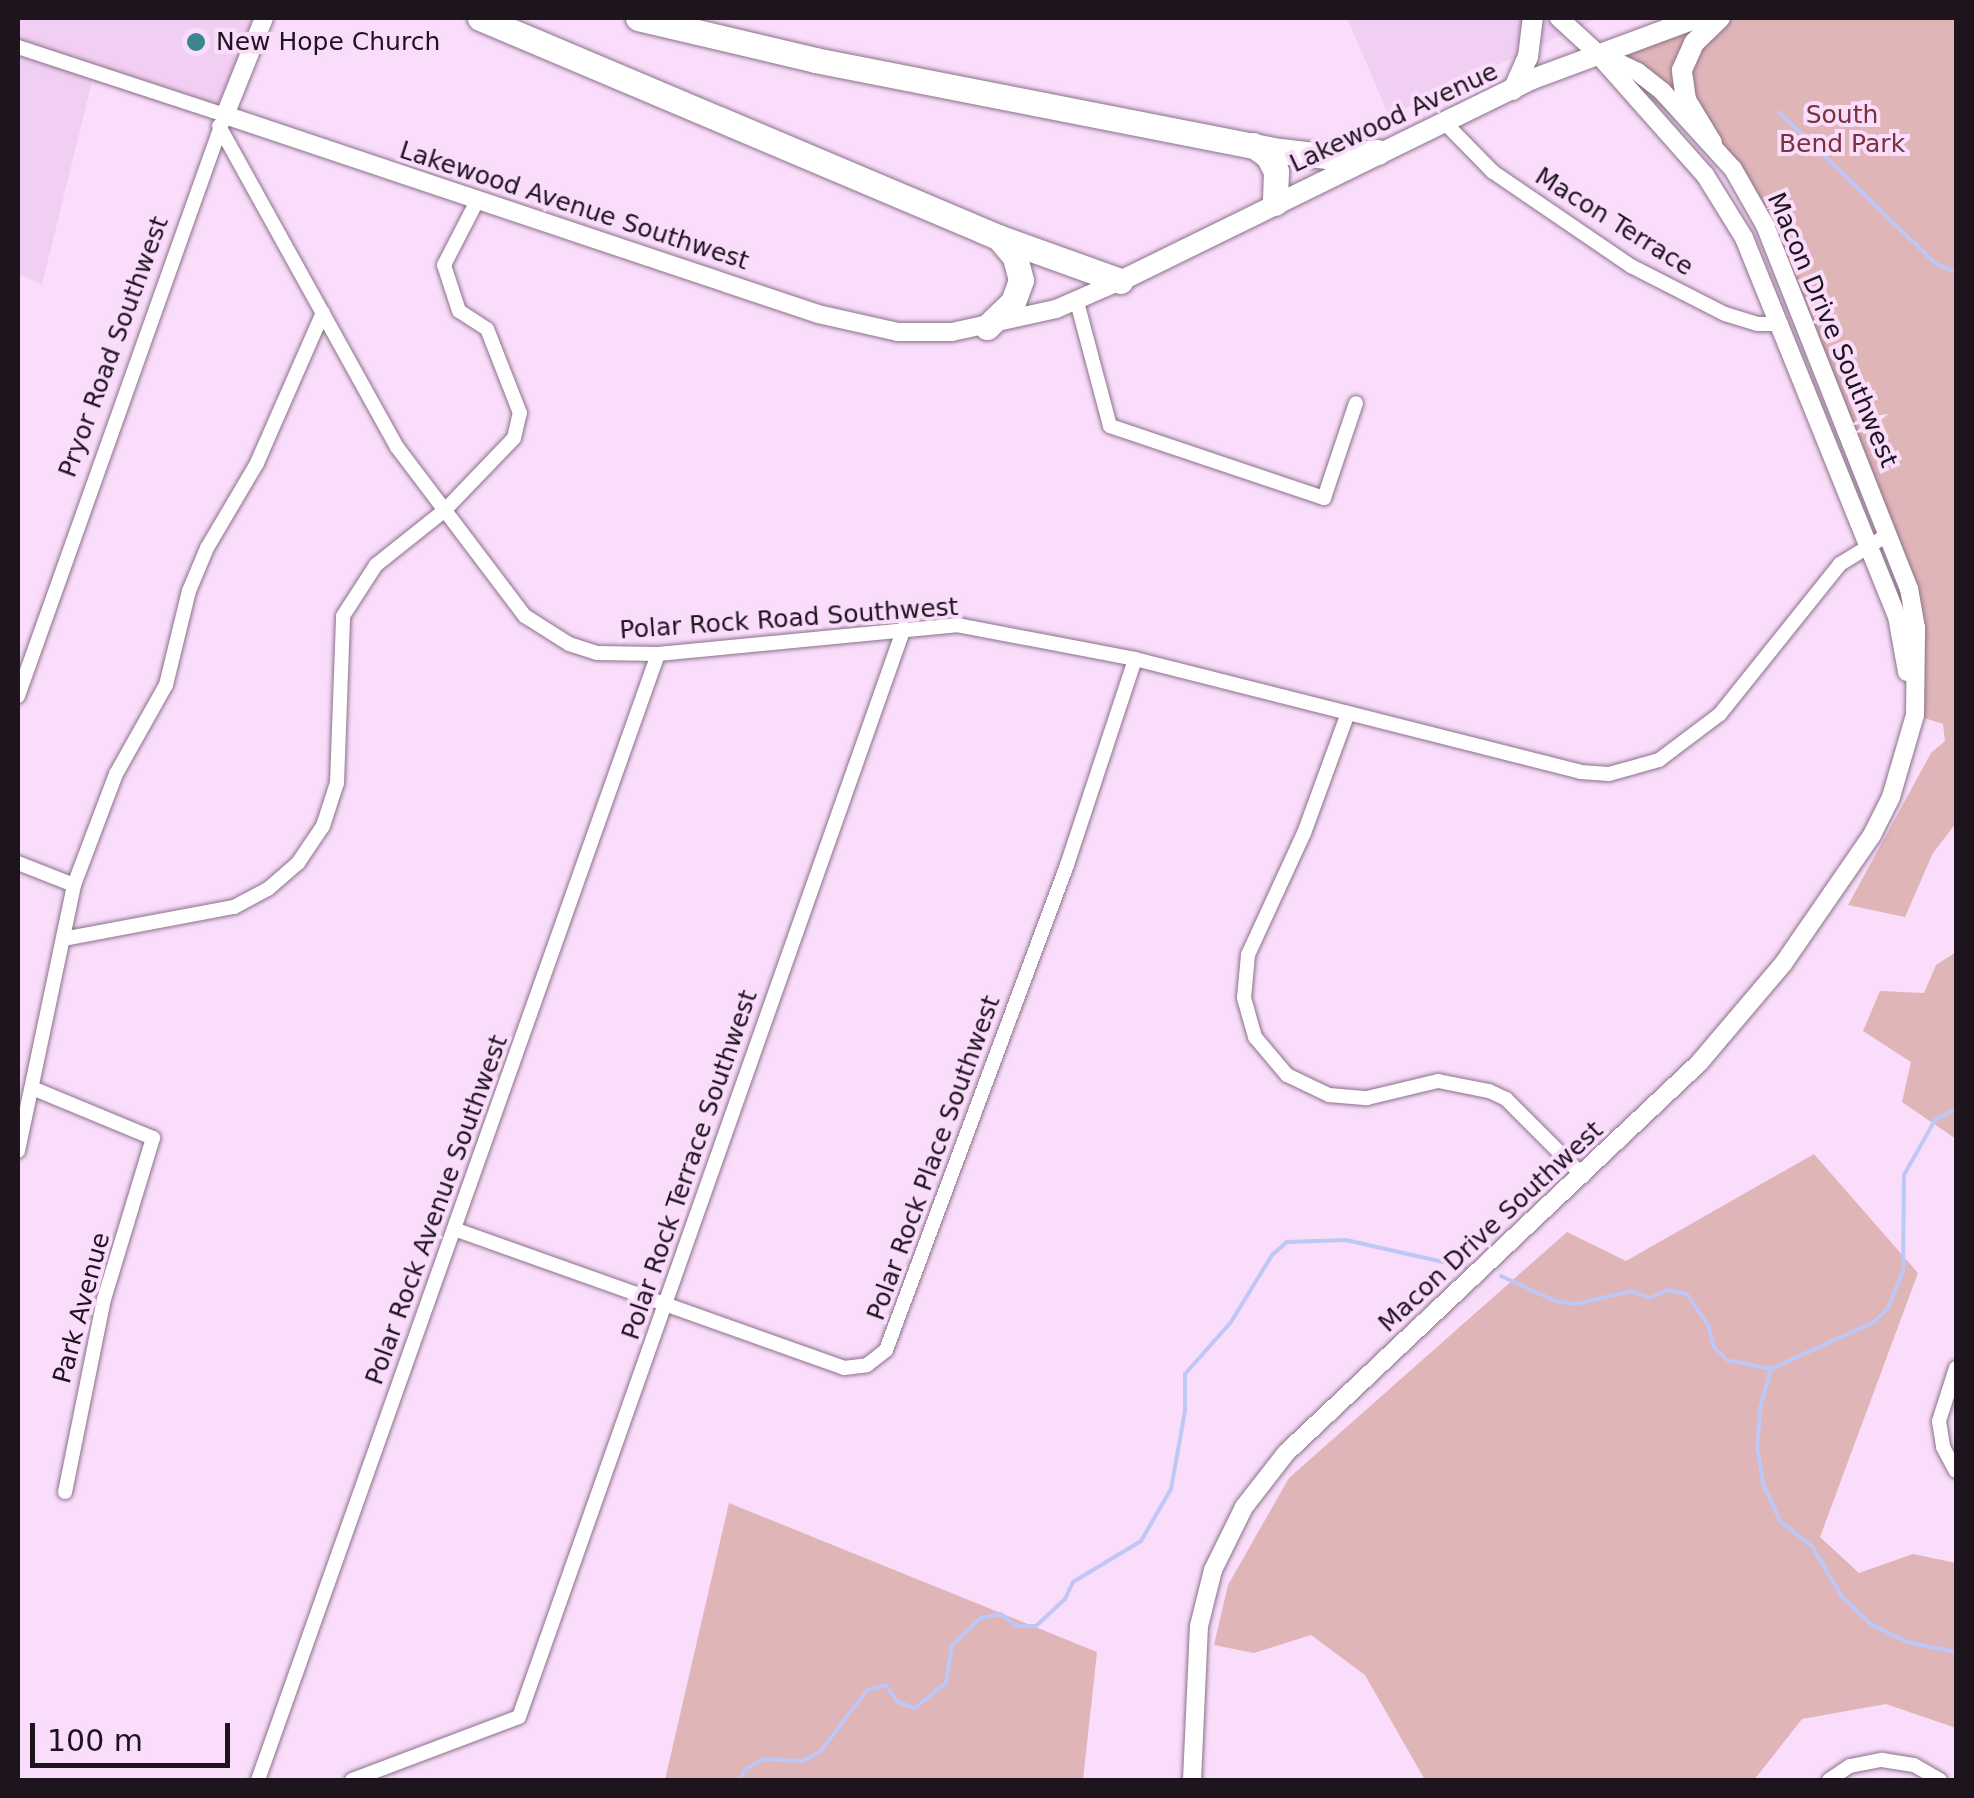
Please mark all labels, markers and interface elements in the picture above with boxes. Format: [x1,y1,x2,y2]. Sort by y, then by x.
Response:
place label: New Hope Church [216,27,440,57]
marker: New Hope Church [185,31,207,53]
street label: Lakewood Avenue [1285,57,1503,179]
park label: South Bend Park [1779,101,1905,160]
street label: Lakewood Avenue Southwest [396,135,752,277]
street label: Macon Terrace [1529,161,1699,283]
street label: Macon Drive Southwest [1760,188,1904,472]
street label: Pryor Road Southwest [53,213,175,481]
street label: Polar Rock Road Southwest [619,592,959,646]
street label: Polar Rock Terrace Southwest [616,986,764,1344]
street label: Polar Rock Place Southwest [861,992,1007,1324]
street label: Polar Rock Avenue Southwest [360,1031,514,1389]
street label: Macon Drive Southwest [1373,1115,1609,1339]
street label: Park Avenue [47,1229,117,1387]
scale bar [35,1703,235,1765]
text: 100 m [47,1723,143,1758]

